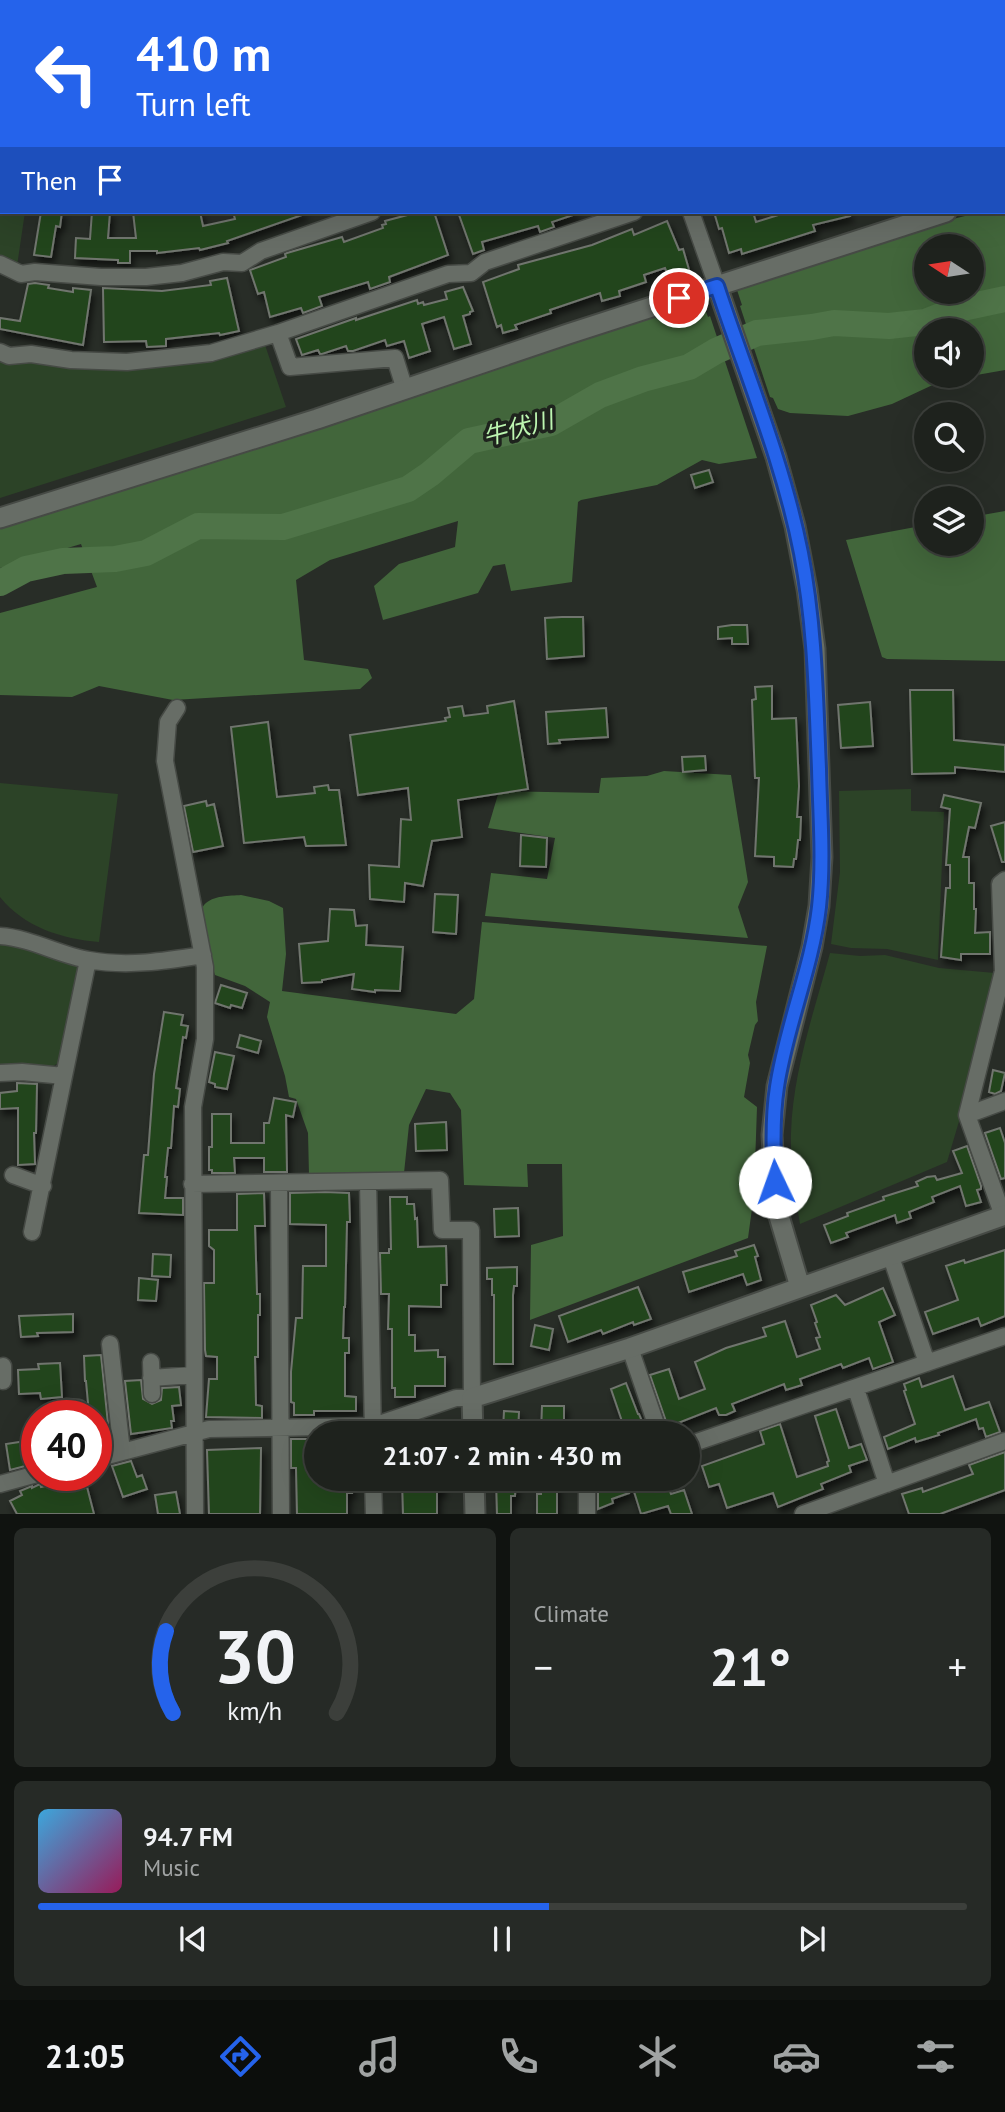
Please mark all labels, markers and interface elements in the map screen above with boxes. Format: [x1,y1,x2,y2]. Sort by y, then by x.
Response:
text: 410 m [136,21,271,85]
icon: left [21,28,112,119]
text: Turn left [136,83,251,125]
icon: arrive [91,161,129,199]
text: Then [21,164,77,197]
north arrow [914,234,984,304]
map controls [914,234,984,556]
pin [649,268,709,328]
icon: arrive [660,279,698,317]
button: sound [914,318,984,388]
button: search [914,402,984,472]
water label: 牛伏川 [479,403,560,452]
button: layers [914,486,984,556]
position arrow [738,1145,812,1219]
speed limit sign: 40 [21,1400,112,1491]
text: 21:07 · 2 min · 430 m [382,1439,622,1472]
text: Climate [534,1599,609,1628]
text: 30 [213,1610,296,1704]
text: 21° [709,1633,791,1700]
text: − [534,1642,553,1691]
text: + [948,1642,967,1691]
text: km/h [227,1695,282,1727]
text: 94.7 FM [143,1820,233,1853]
text: Music [143,1853,200,1882]
icon: previous [174,1920,212,1958]
icon: pause [483,1920,521,1958]
icon: next [793,1920,831,1958]
icon: directions [216,2032,265,2081]
icon: music [355,2032,404,2081]
icon: phone [494,2032,543,2081]
icon: climate [633,2032,682,2081]
icon: car [772,2032,821,2081]
icon: filters [911,2032,960,2081]
text: 21:05 [45,2035,126,2077]

